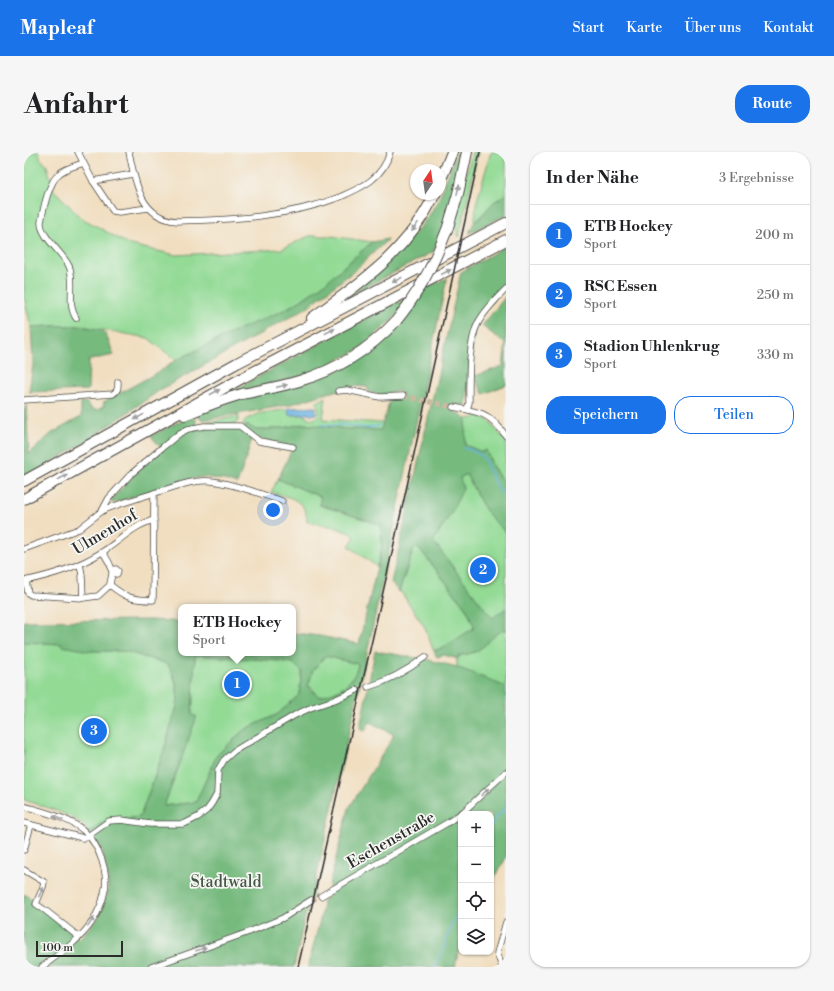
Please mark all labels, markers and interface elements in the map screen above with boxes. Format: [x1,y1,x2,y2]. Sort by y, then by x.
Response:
text: Mapleaf [20,16,93,40]
text: Start [572,19,604,37]
text: Karte [626,19,662,37]
text: Über uns [684,19,741,37]
text: Kontakt [763,19,814,37]
button: Route [735,85,810,123]
text: Anfahrt [24,87,128,122]
north arrow [410,164,446,200]
text: In der Nähe [546,167,639,189]
text: 3 Ergebnisse [719,170,794,186]
one-way arrow [456,183,462,196]
text: ETB Hockey [584,217,672,236]
one-way arrow [411,222,419,233]
text: 1 [556,227,562,243]
text: 200 m [755,227,794,243]
text: Sport [584,236,617,252]
one-way arrow [440,269,452,275]
one-way arrow [391,277,402,283]
text: RSC Essen [584,277,657,296]
text: 2 [555,287,563,303]
text: 250 m [757,287,794,303]
text: Sport [584,296,617,312]
one-way arrow [324,328,336,334]
text: Stadion Uhlenkrug [584,337,719,356]
text: 3 [555,347,563,363]
text: 330 m [757,347,794,363]
text: Sport [584,356,617,372]
one-way arrow [275,382,288,388]
one-way arrow [210,389,221,396]
button: Speichern [546,396,666,434]
button: Teilen [674,396,794,434]
one-way arrow [134,413,145,420]
one-way arrow [57,473,68,480]
your location [263,500,283,520]
street label: Ulmenhof [69,504,142,559]
pin: 2 [470,555,496,585]
popup [178,604,296,656]
text: ETB Hockey [193,613,281,632]
text: Sport [193,632,226,648]
pin: 1 [224,669,250,699]
pin: 3 [81,716,107,746]
one-way arrow [480,787,490,797]
street label: Eschenstraße [344,807,438,873]
map controls [458,811,494,955]
button: + [458,811,494,847]
one-way arrow [52,814,64,820]
button: − [458,847,494,883]
park label: Stadtwald [191,872,261,892]
button: locate [458,883,494,919]
one-way arrow [38,886,44,898]
one-way arrow [87,917,95,927]
button: layers [458,919,494,955]
scale bar [36,939,123,958]
text: 100 m [42,941,73,955]
one-way arrow [195,946,207,952]

